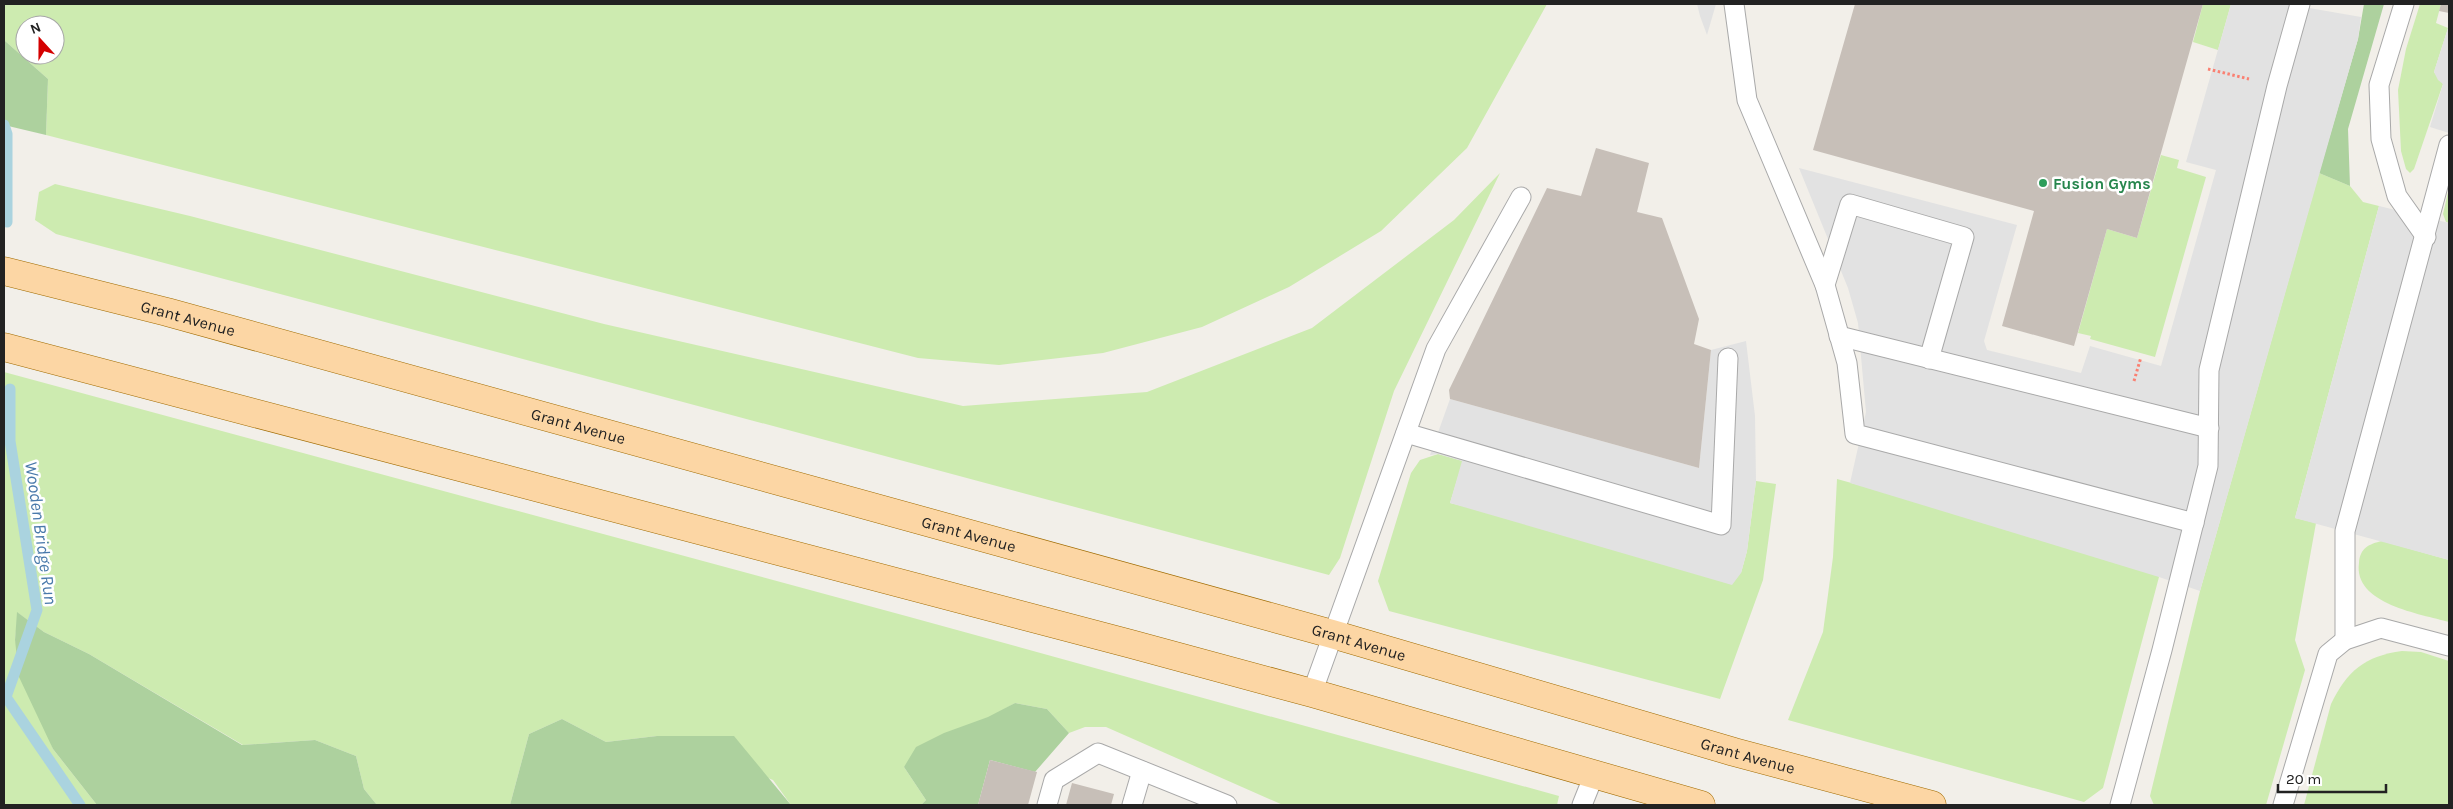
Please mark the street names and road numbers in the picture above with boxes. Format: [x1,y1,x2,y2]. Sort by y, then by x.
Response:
street label: Grant Avenue [139,296,237,340]
street label: Grant Avenue [529,404,628,448]
street label: Grant Avenue [920,512,1018,556]
street label: Grant Avenue [1310,619,1408,665]
street label: Grant Avenue [1698,733,1797,777]

